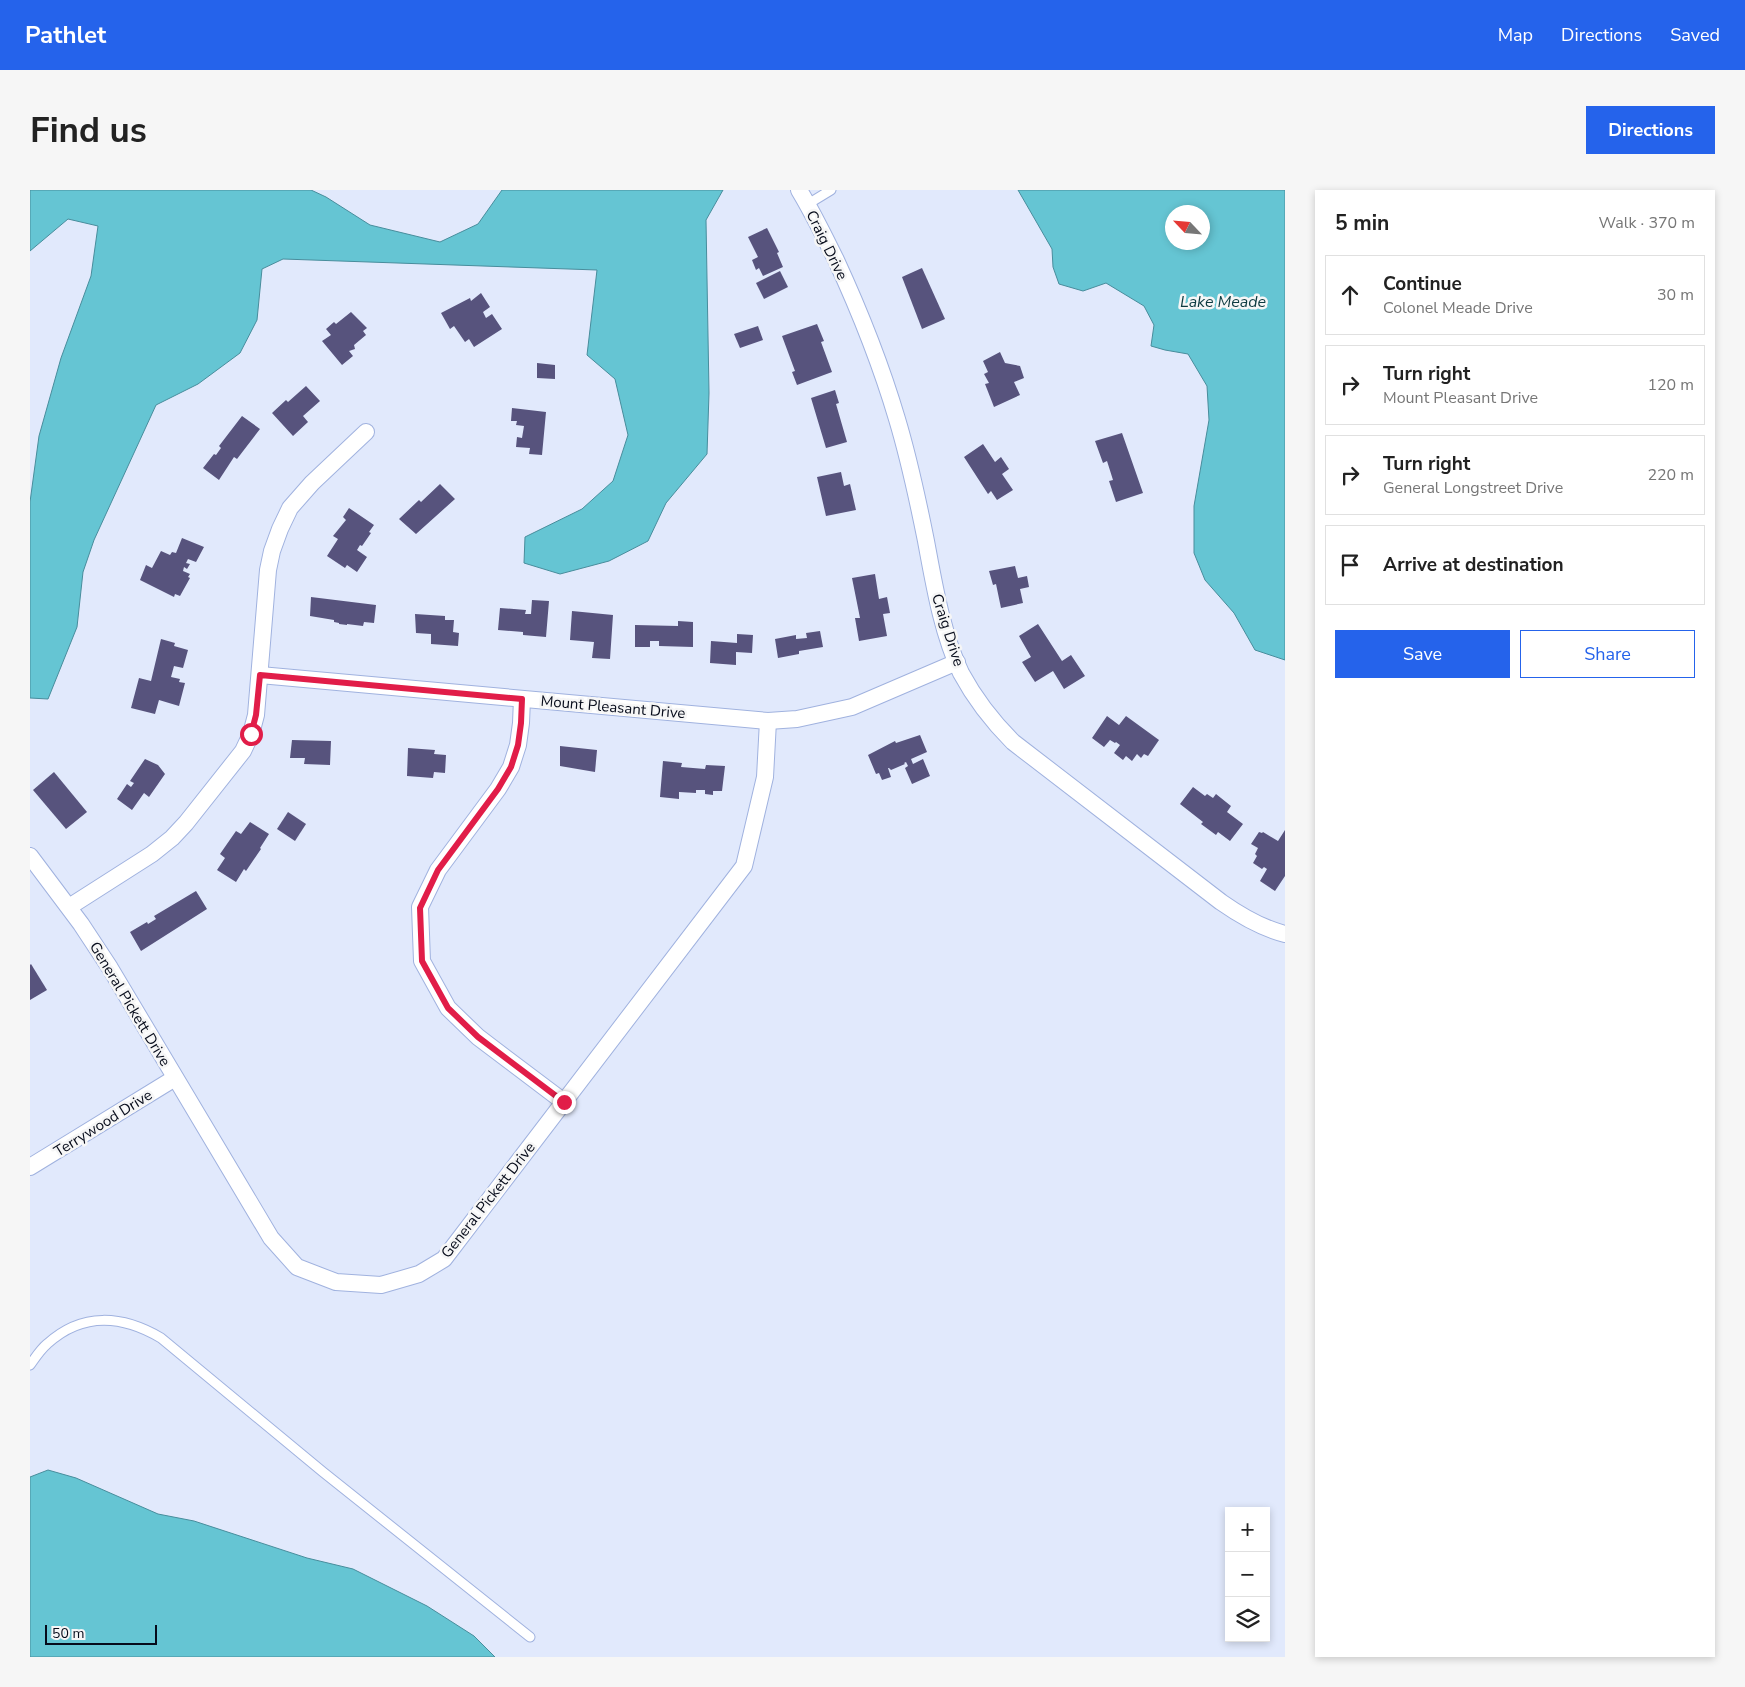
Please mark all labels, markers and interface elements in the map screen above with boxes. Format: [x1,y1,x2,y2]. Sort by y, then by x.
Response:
text: Pathlet [25,19,106,51]
text: Map [1498,23,1533,47]
text: Directions [1561,23,1642,47]
text: Saved [1670,23,1720,47]
button: Directions [1586,106,1715,154]
text: Find us [30,107,147,154]
north arrow [1165,205,1210,250]
street label: Craig Drive [802,207,852,283]
text: 5 min [1335,209,1389,237]
text: Walk · 370 m [1599,212,1695,234]
text: Continue [1383,271,1462,297]
icon: ahead [1336,281,1364,309]
text: 30 m [1657,284,1694,306]
water label: Lake Meade [1180,291,1267,313]
text: Colonel Meade Drive [1383,297,1533,319]
text: Turn right [1383,361,1470,387]
icon: right [1336,371,1364,399]
text: 120 m [1647,374,1694,396]
text: Mount Pleasant Drive [1383,387,1538,409]
text: Turn right [1383,451,1470,477]
icon: right [1336,461,1364,489]
text: 220 m [1647,464,1694,486]
text: General Longstreet Drive [1383,477,1563,499]
icon: arrive [1336,551,1364,579]
text: Arrive at destination [1383,552,1564,578]
street label: Craig Drive [927,591,969,669]
button: Save [1335,630,1510,678]
button: Share [1520,630,1695,678]
street label: Mount Pleasant Drive [540,691,686,723]
route start [240,723,263,746]
street label: General Pickett Drive [85,938,175,1070]
street label: Terrywood Drive [50,1085,156,1161]
route end [553,1091,576,1114]
street label: General Pickett Drive [436,1138,540,1262]
map controls [1225,1507,1270,1642]
button: + [1225,1507,1270,1552]
button: − [1225,1552,1270,1597]
button: layers [1225,1597,1270,1642]
scale bar [45,1622,158,1645]
text: 50 m [52,1624,84,1643]

